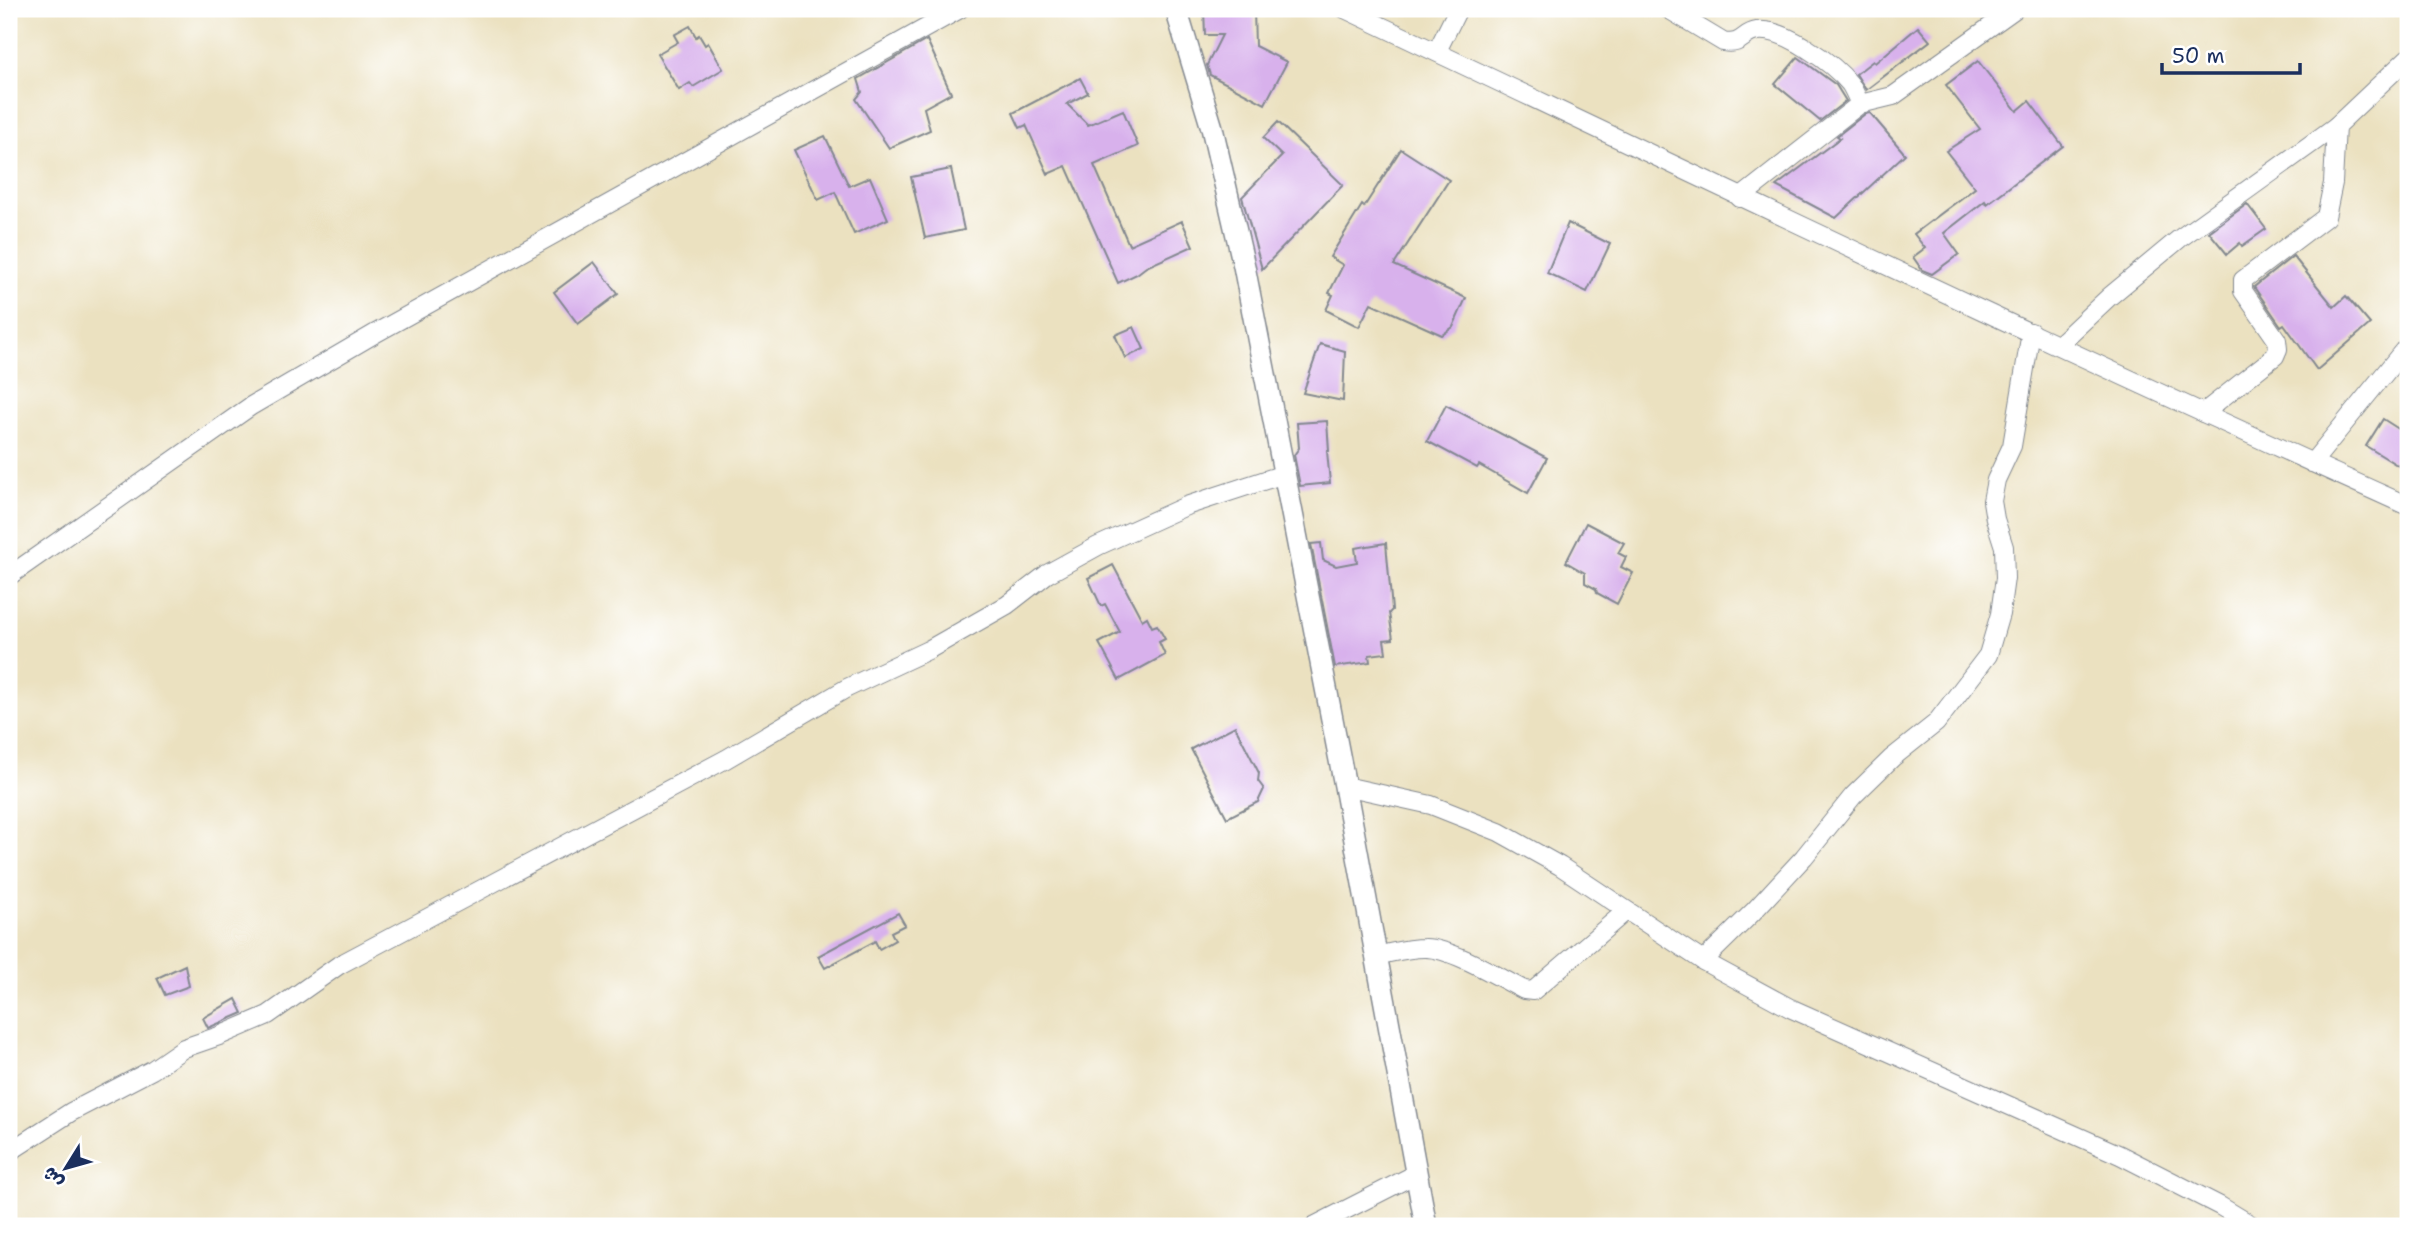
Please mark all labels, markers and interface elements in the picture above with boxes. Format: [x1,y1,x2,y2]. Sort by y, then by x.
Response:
scale bar [2162,32,2300,76]
text: 50 m [2172,42,2225,70]
north arrow [32,1134,102,1204]
text: ش [36,1162,69,1194]

